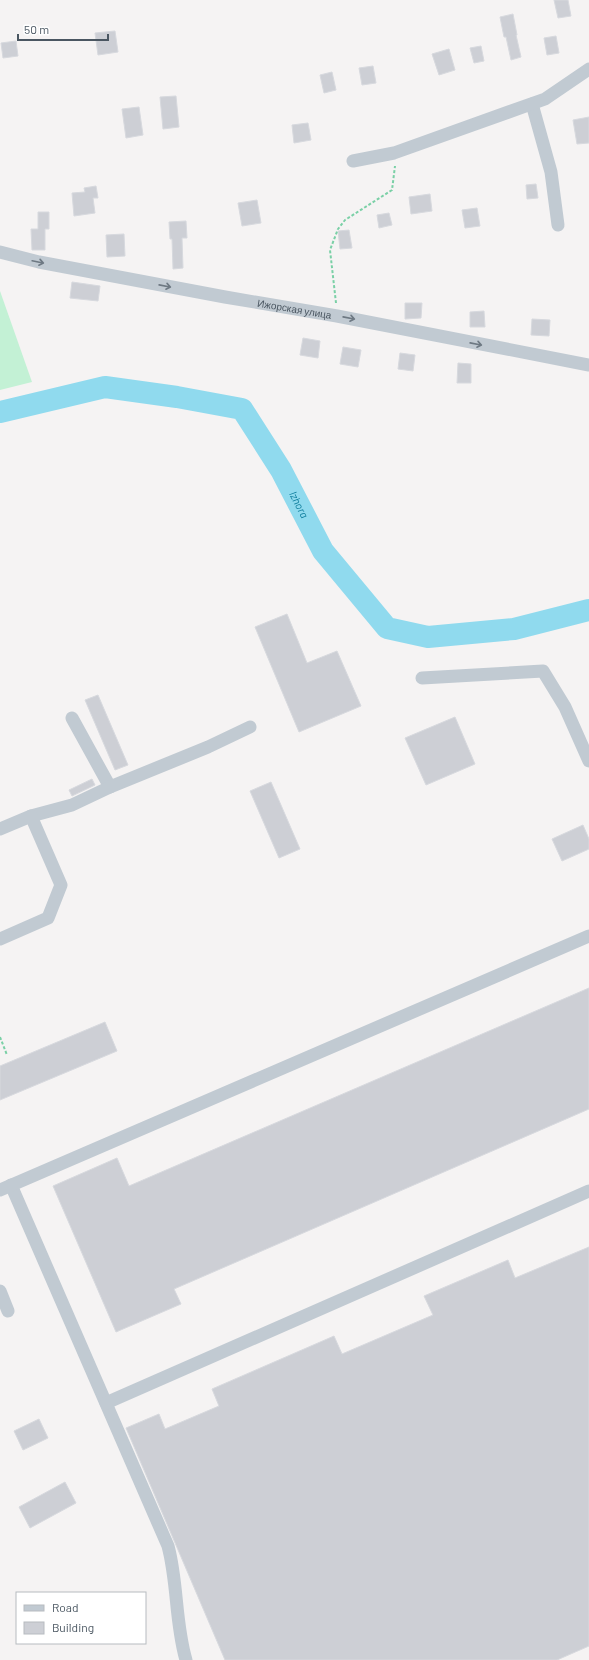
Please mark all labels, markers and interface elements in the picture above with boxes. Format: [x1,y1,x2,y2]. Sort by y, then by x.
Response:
scale bar [18,16,108,42]
text: 50 m [24,22,49,36]
one-way arrow [31,258,44,266]
one-way arrow [159,282,172,290]
street label: Ижорская улица [256,297,333,321]
one-way arrow [342,315,355,323]
one-way arrow [469,340,482,348]
water label: Izhora [287,489,312,520]
legend [16,1592,146,1644]
text: Road [52,1600,79,1614]
text: Building [52,1620,94,1634]

